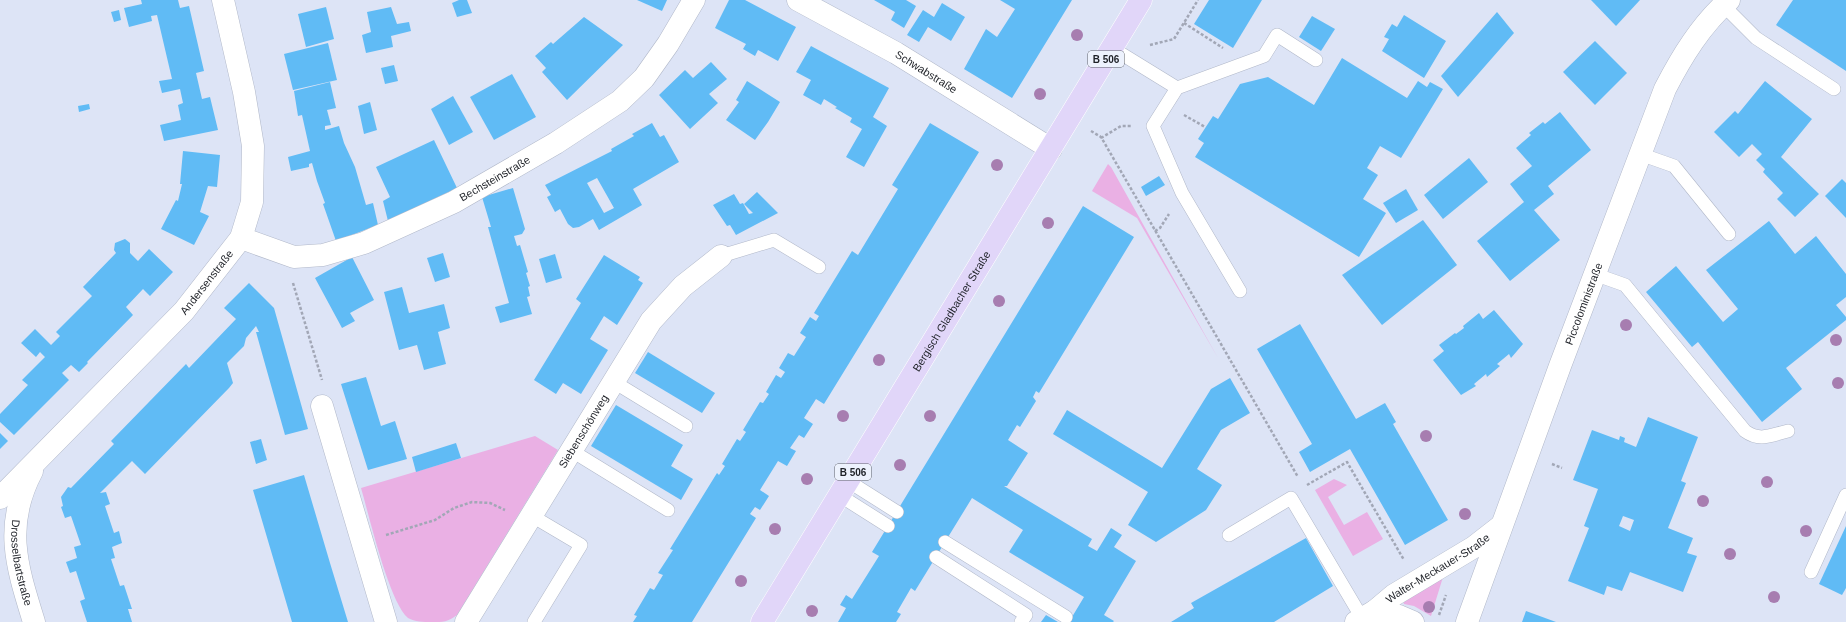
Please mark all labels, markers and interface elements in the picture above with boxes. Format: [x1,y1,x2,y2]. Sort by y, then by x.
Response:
street label: Schwabstraße [893,48,959,95]
road number: B 506 [1088,51,1124,67]
street label: Bechsteinstraße [457,153,532,204]
street label: Andersenstraße [178,248,235,317]
street label: Bergisch Gladbacher Straße [910,249,993,374]
street label: Piccoloministraße [1563,261,1605,346]
street label: Siebenschönweg [556,392,610,470]
road number: B 506 [835,464,871,480]
street label: Drosselbartstraße [9,519,35,607]
street label: Walter-Meckauer-Straße [1383,531,1492,605]

